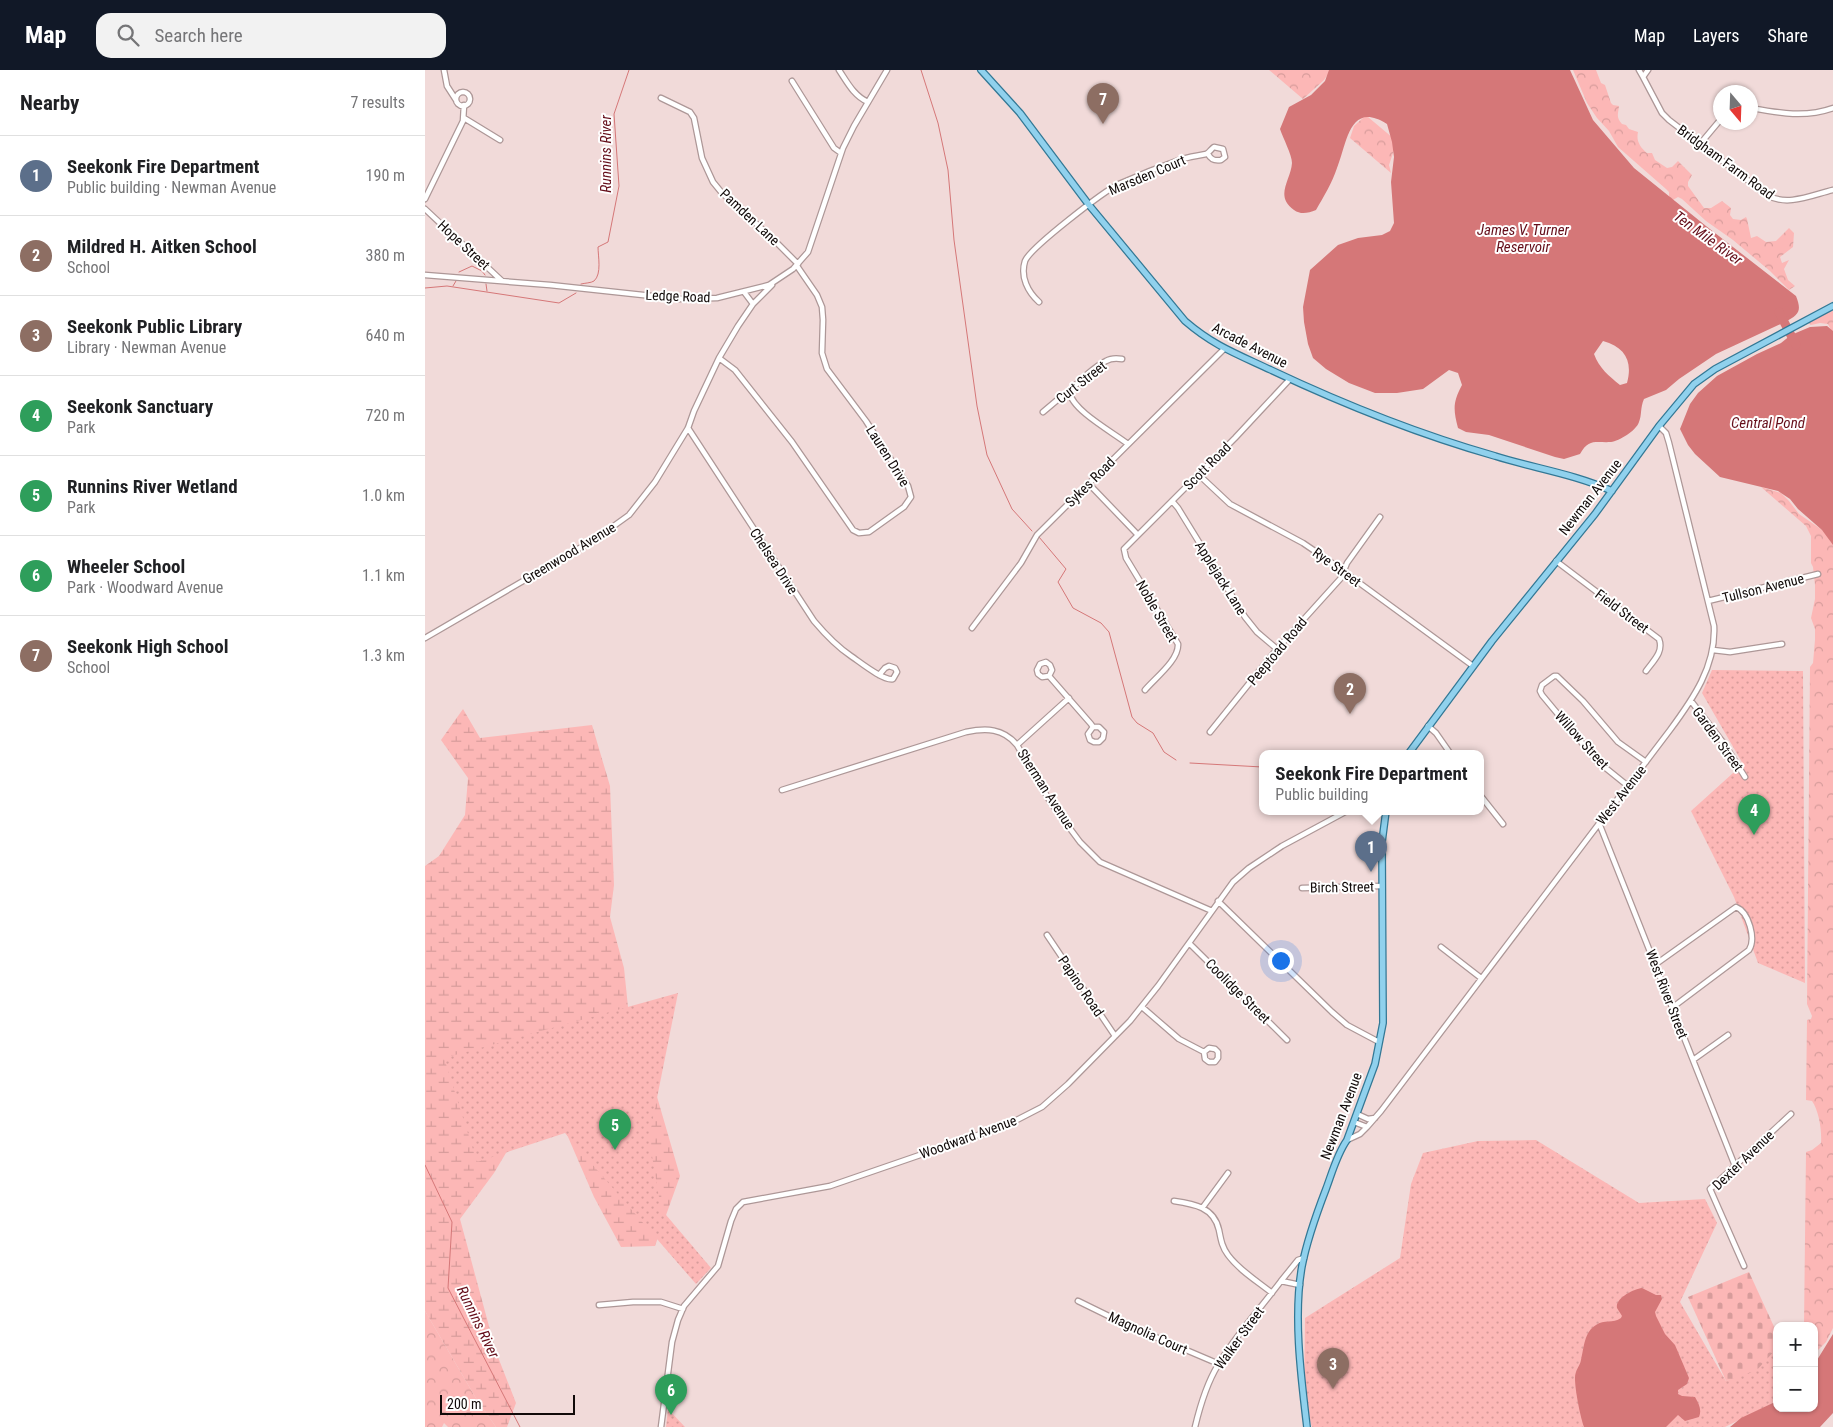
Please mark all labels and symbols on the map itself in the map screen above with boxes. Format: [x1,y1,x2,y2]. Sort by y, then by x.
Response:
pin: 7 [1087,83,1119,124]
north arrow [1713,85,1758,130]
water label: Runnins River [597,115,615,193]
street label: Bridgham Farm Road [1675,122,1777,202]
street label: Marsden Court [1106,152,1188,198]
street label: Pamden Lane [717,186,783,249]
water label: Ten Mile River [1670,207,1746,269]
street label: Hope Street [435,217,493,273]
water label: James V. Turner Reservoir [1477,221,1570,256]
street label: Ledge Road [645,287,711,305]
street label: Arcade Avenue [1210,319,1291,371]
street label: Curt Street [1053,357,1109,407]
water label: Central Pond [1731,414,1806,432]
street label: Lauren Drive [863,423,913,490]
street label: Scott Road [1180,439,1234,493]
street label: Sykes Road [1062,454,1118,510]
street label: Newman Avenue [1555,456,1625,538]
street label: Greenwood Avenue [519,519,619,587]
street label: Chelsea Drive [747,525,801,597]
street label: Applejack Lane [1192,538,1250,618]
street label: Rye Street [1310,544,1364,590]
street label: Tullson Avenue [1721,570,1806,606]
street label: Noble Street [1133,577,1181,645]
street label: Field Street [1592,586,1652,636]
street label: Peeptoad Road [1244,614,1310,688]
pin: 2 [1334,673,1366,714]
street label: Garden Street [1689,704,1747,774]
street label: Willow Street [1552,708,1612,772]
street label: Sherman Avenue [1014,746,1078,832]
street label: West Avenue [1593,762,1649,828]
pin: 4 [1738,794,1770,835]
pin: 1 [1355,831,1387,872]
street label: Birch Street [1310,878,1374,896]
street label: West River Street [1643,947,1691,1041]
your location [1268,948,1294,974]
street label: Papino Road [1055,953,1107,1019]
street label: Coolidge Street [1202,955,1274,1027]
street label: Newman Avenue [1317,1070,1365,1162]
pin: 5 [599,1109,631,1150]
street label: Woodward Avenue [917,1112,1019,1162]
street label: Dexter Avenue [1709,1126,1777,1193]
water label: Runnins River [453,1283,503,1361]
street label: Walker Street [1211,1304,1267,1372]
street label: Magnolia Court [1106,1308,1190,1358]
pin: 3 [1317,1348,1349,1389]
pin: 6 [655,1374,687,1415]
scale bar [440,1392,575,1415]

